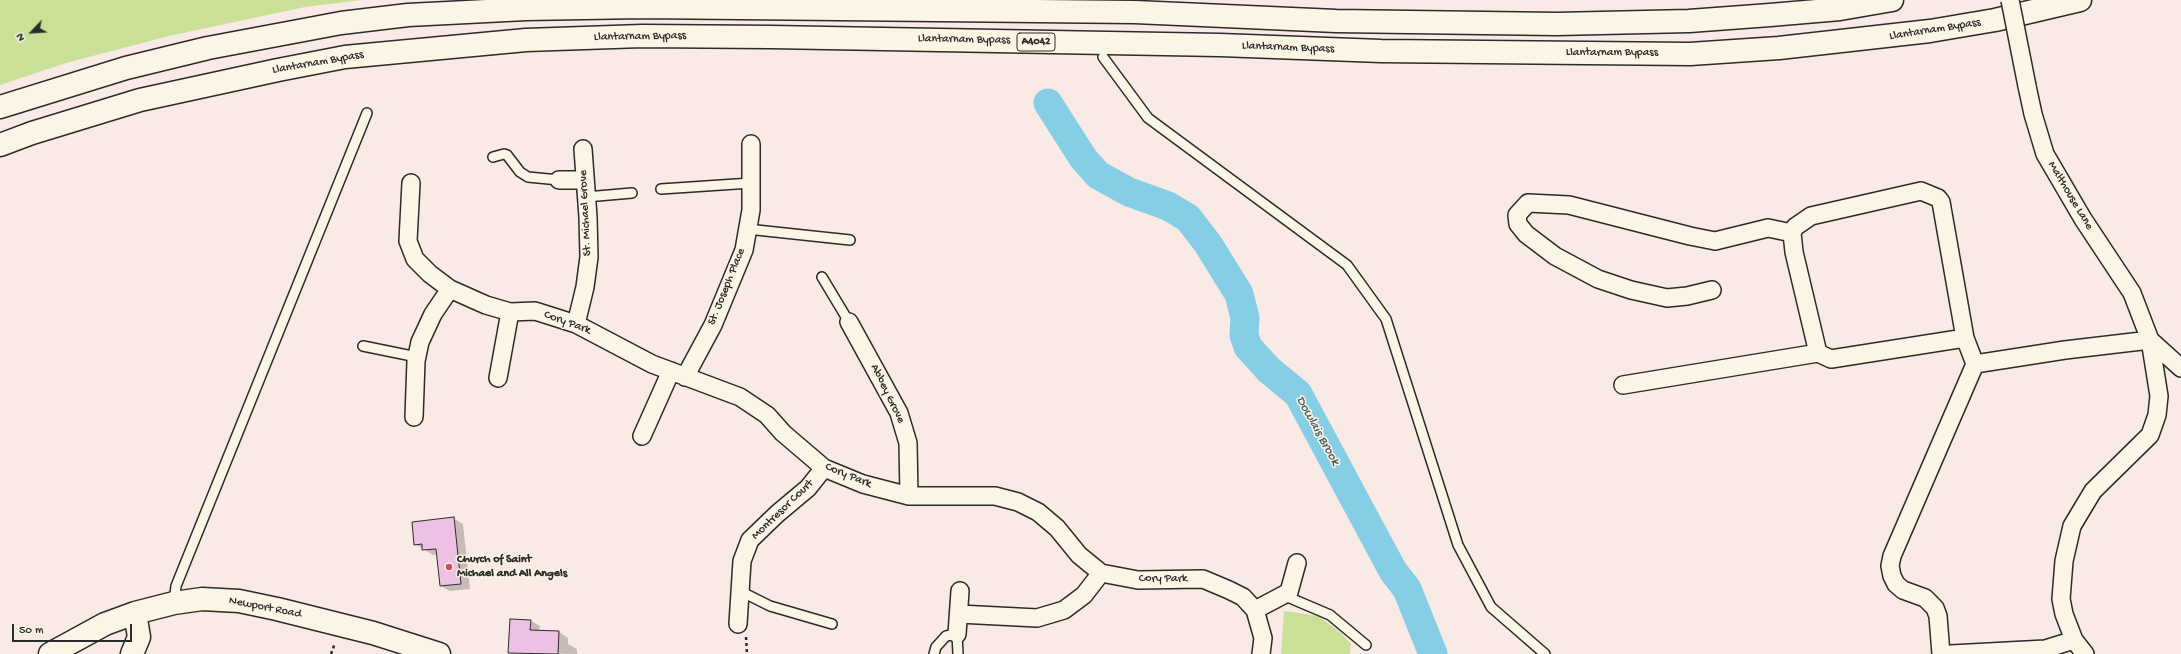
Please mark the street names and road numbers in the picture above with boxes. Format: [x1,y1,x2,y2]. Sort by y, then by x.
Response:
street label: Llantarnam Bypass [1888,16,1982,44]
street label: Llantarnam Bypass [594,29,686,45]
street label: Llantarnam Bypass [918,32,1010,48]
road number: A4042 [1017,33,1055,51]
street label: Llantarnam Bypass [1242,39,1334,57]
street label: Llantarnam Bypass [1566,46,1658,60]
street label: Llantarnam Bypass [271,48,365,78]
street label: Malthouse Lane [2044,159,2096,233]
street label: St. Michael Grove [577,169,595,257]
street label: St. Joseph Place [705,246,749,328]
street label: Cory Park [542,308,592,338]
street label: Abbey Grove [866,362,908,426]
street label: Cory Park [823,460,873,492]
street label: Montresor Court [749,477,817,543]
street label: Cory Park [1139,572,1187,586]
street label: Newport Road [227,594,303,622]

